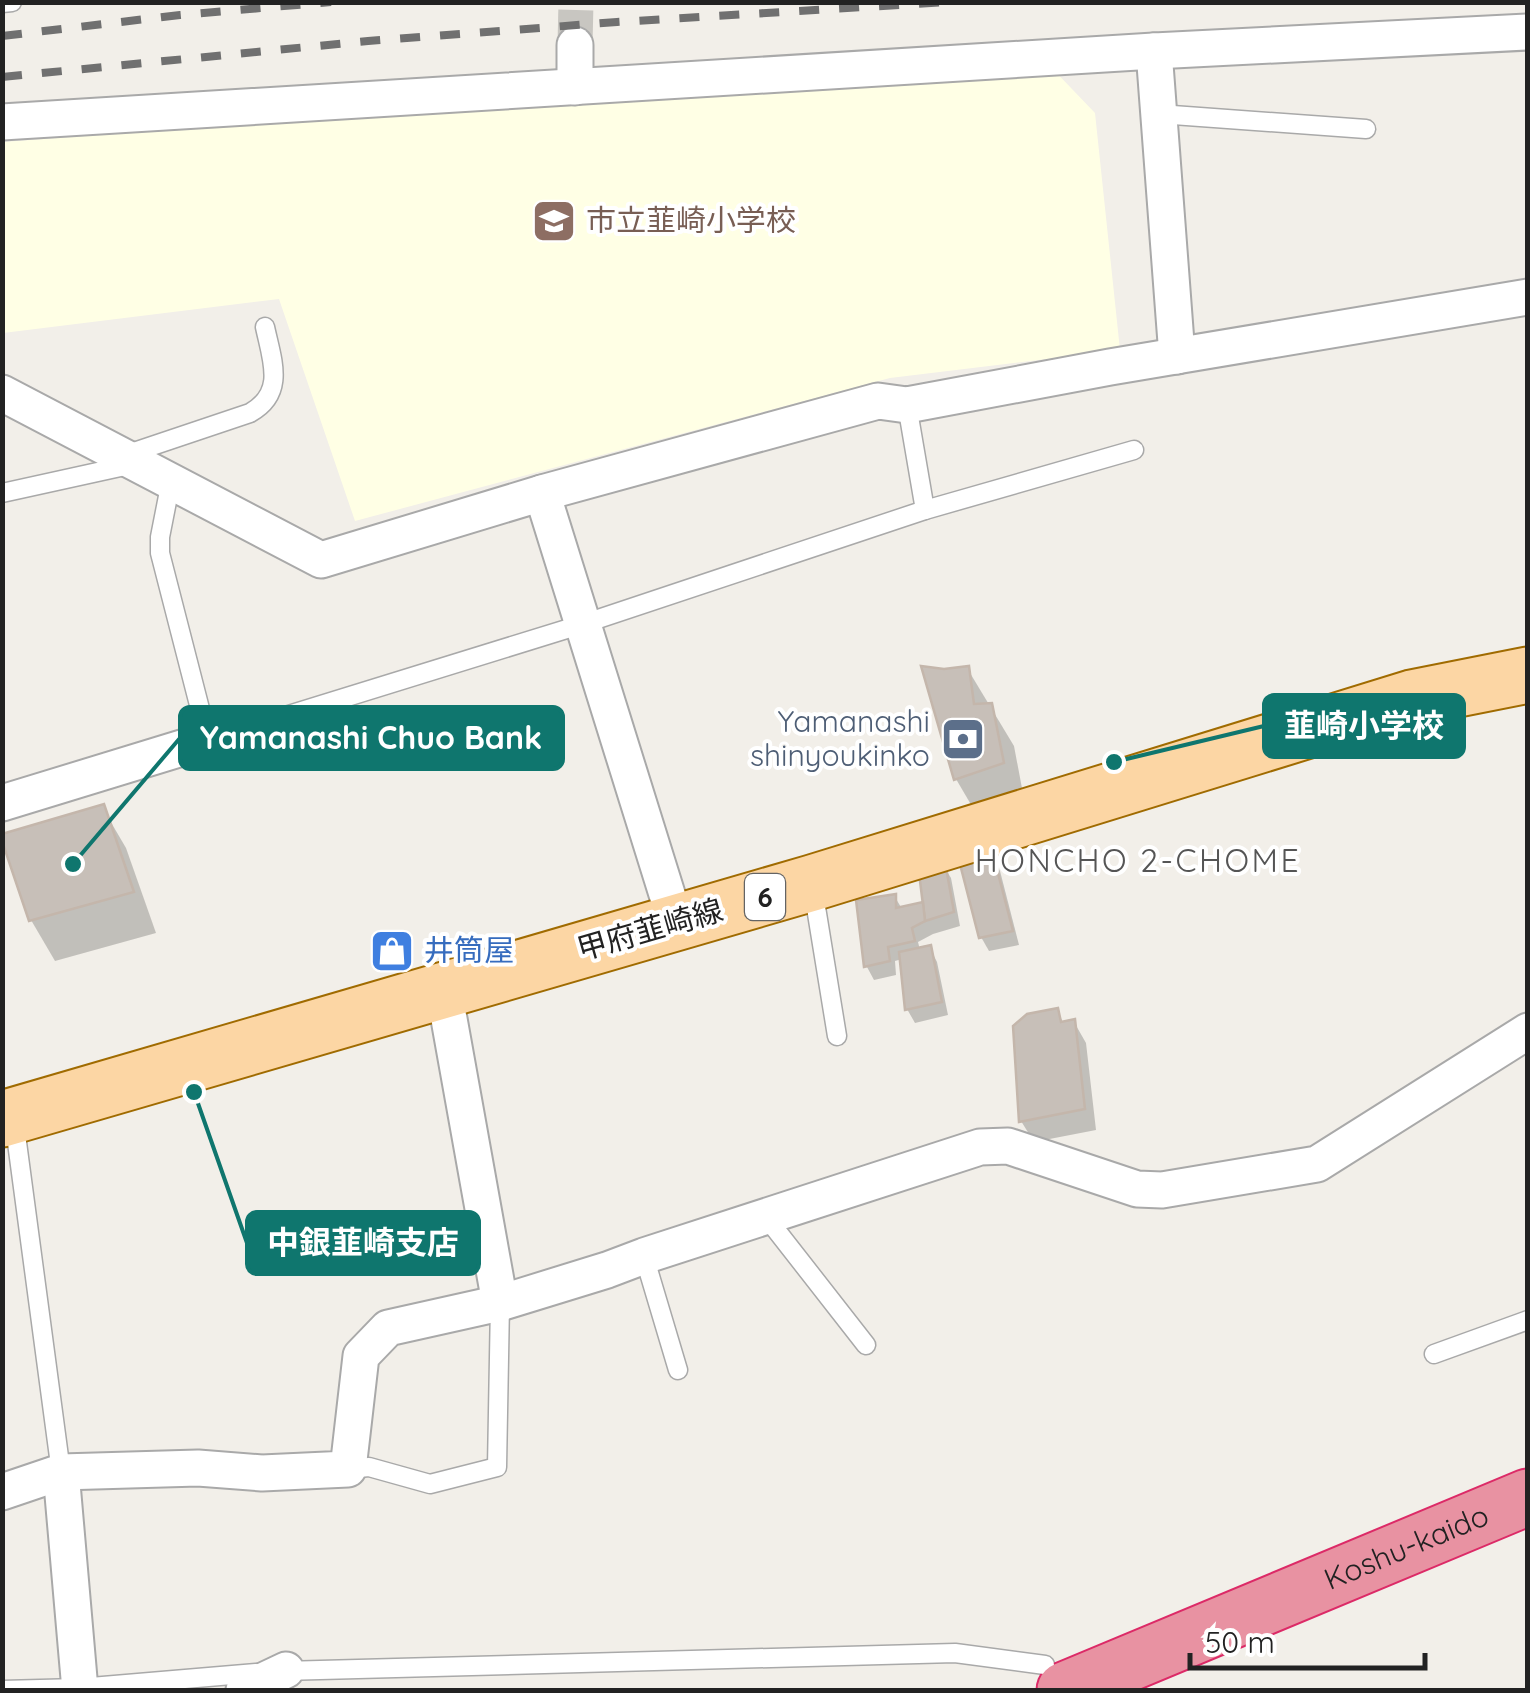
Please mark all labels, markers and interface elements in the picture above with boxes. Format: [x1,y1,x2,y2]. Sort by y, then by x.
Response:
school or university icon: 市立韮崎小学校 [531,198,577,244]
place label: 市立韮崎小学校 [586,201,796,239]
callout: 韮崎小学校 [1264,695,1464,757]
place label: Yamanashi shinyoukinko [750,702,930,774]
text: 韮崎小学校 [1284,705,1444,745]
callout: Yamanashi Chuo Bank [180,707,563,769]
bank icon: Yamanashi shinyoukinko [940,716,986,762]
text: Yamanashi Chuo Bank [200,717,542,757]
district label: HONCHO 2-CHOME [975,840,1301,880]
road number: 6 [745,874,785,920]
street label: 甲府韮崎線 [572,890,727,968]
shop icon: 井筒屋 [369,928,415,974]
place label: 井筒屋 [424,931,514,969]
callout: 中銀韮崎支店 [247,1212,479,1274]
text: 中銀韮崎支店 [267,1222,459,1262]
street label: Koshu-kaido [1318,1496,1494,1598]
scale bar [1190,1608,1425,1670]
text: 50 m [1205,1623,1275,1661]

